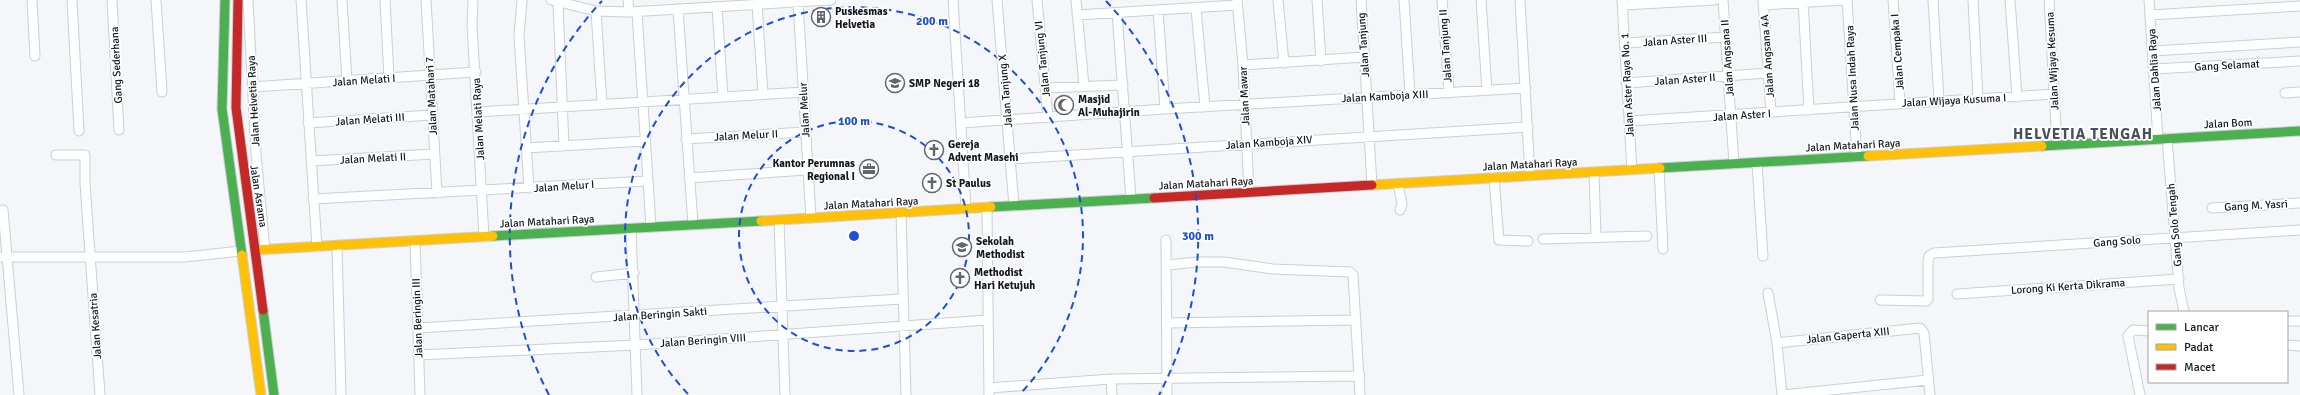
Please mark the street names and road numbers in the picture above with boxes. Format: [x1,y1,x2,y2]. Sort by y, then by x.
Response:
street label: Jalan Tanjung II [1436,9,1455,83]
street label: Jalan Wijaya Kesuma [2043,11,2062,110]
street label: Jalan Tanjung [1355,12,1372,78]
street label: Jalan Cempaka I [1888,13,1907,91]
street label: Jalan Angsana 4A [1758,14,1777,98]
street label: Jalan Angsana II [1718,19,1737,97]
street label: Jalan Tanjung VI [1032,20,1053,98]
street label: Jalan Nusa Indah Raya [1843,25,1862,131]
street label: Gang Sederhana [108,26,125,104]
street label: Jalan Dahlia Raya [2145,28,2164,112]
street label: Jalan Aster III [1642,32,1708,49]
street label: Jalan Aster Raya No. 1 [1618,33,1637,137]
street label: Jalan Tanjung X [996,53,1015,128]
street label: Jalan Helvetia Raya [245,55,262,147]
street label: Jalan Matahari 7 [423,56,440,135]
street label: Gang Selamat [2194,57,2260,74]
street label: Jalan Mawar [1236,66,1253,126]
street label: Jalan Aster II [1654,71,1716,88]
street label: Jalan Melati I [332,72,396,89]
street label: Jalan Melati Raya [470,77,487,160]
street label: Jalan Melur [797,82,812,138]
street label: Jalan Kamboja XIII [1341,88,1429,105]
street label: Jalan Wijaya Kusuma I [1902,91,2007,110]
street label: Jalan Aster I [1713,107,1771,124]
street label: Jalan Melati III [335,111,405,128]
street label: Jalan Bom [2203,116,2253,131]
street label: Jalan Melur II [714,127,778,144]
street label: Jalan Kamboja XIV [1225,133,1314,152]
street label: Jalan Matahari Raya [1805,137,1901,154]
street label: Jalan Melati II [340,150,407,167]
street label: Jalan Matahari Raya [1482,156,1578,173]
street label: Jalan Asrama [247,164,270,229]
street label: Jalan Matahari Raya [1158,175,1254,192]
street label: Jalan Melur I [533,178,595,195]
street label: Gang Solo Tengah [2164,183,2185,267]
street label: Jalan Matahari Raya [823,195,919,212]
street label: Gang M. Yasri [2224,197,2288,214]
street label: Jalan Matahari Raya [499,213,595,230]
street label: Gang Solo [2093,233,2141,250]
street label: Lorong Ki Kerta Dikrama [2010,276,2126,297]
street label: Jalan Beringin III [410,278,425,358]
street label: Jalan Kesatria [87,292,104,359]
street label: Jalan Beringin Sakti [613,305,707,324]
street label: Jalan Gaperta XIII [1806,325,1890,346]
street label: Jalan Beringin VIII [660,331,746,350]

